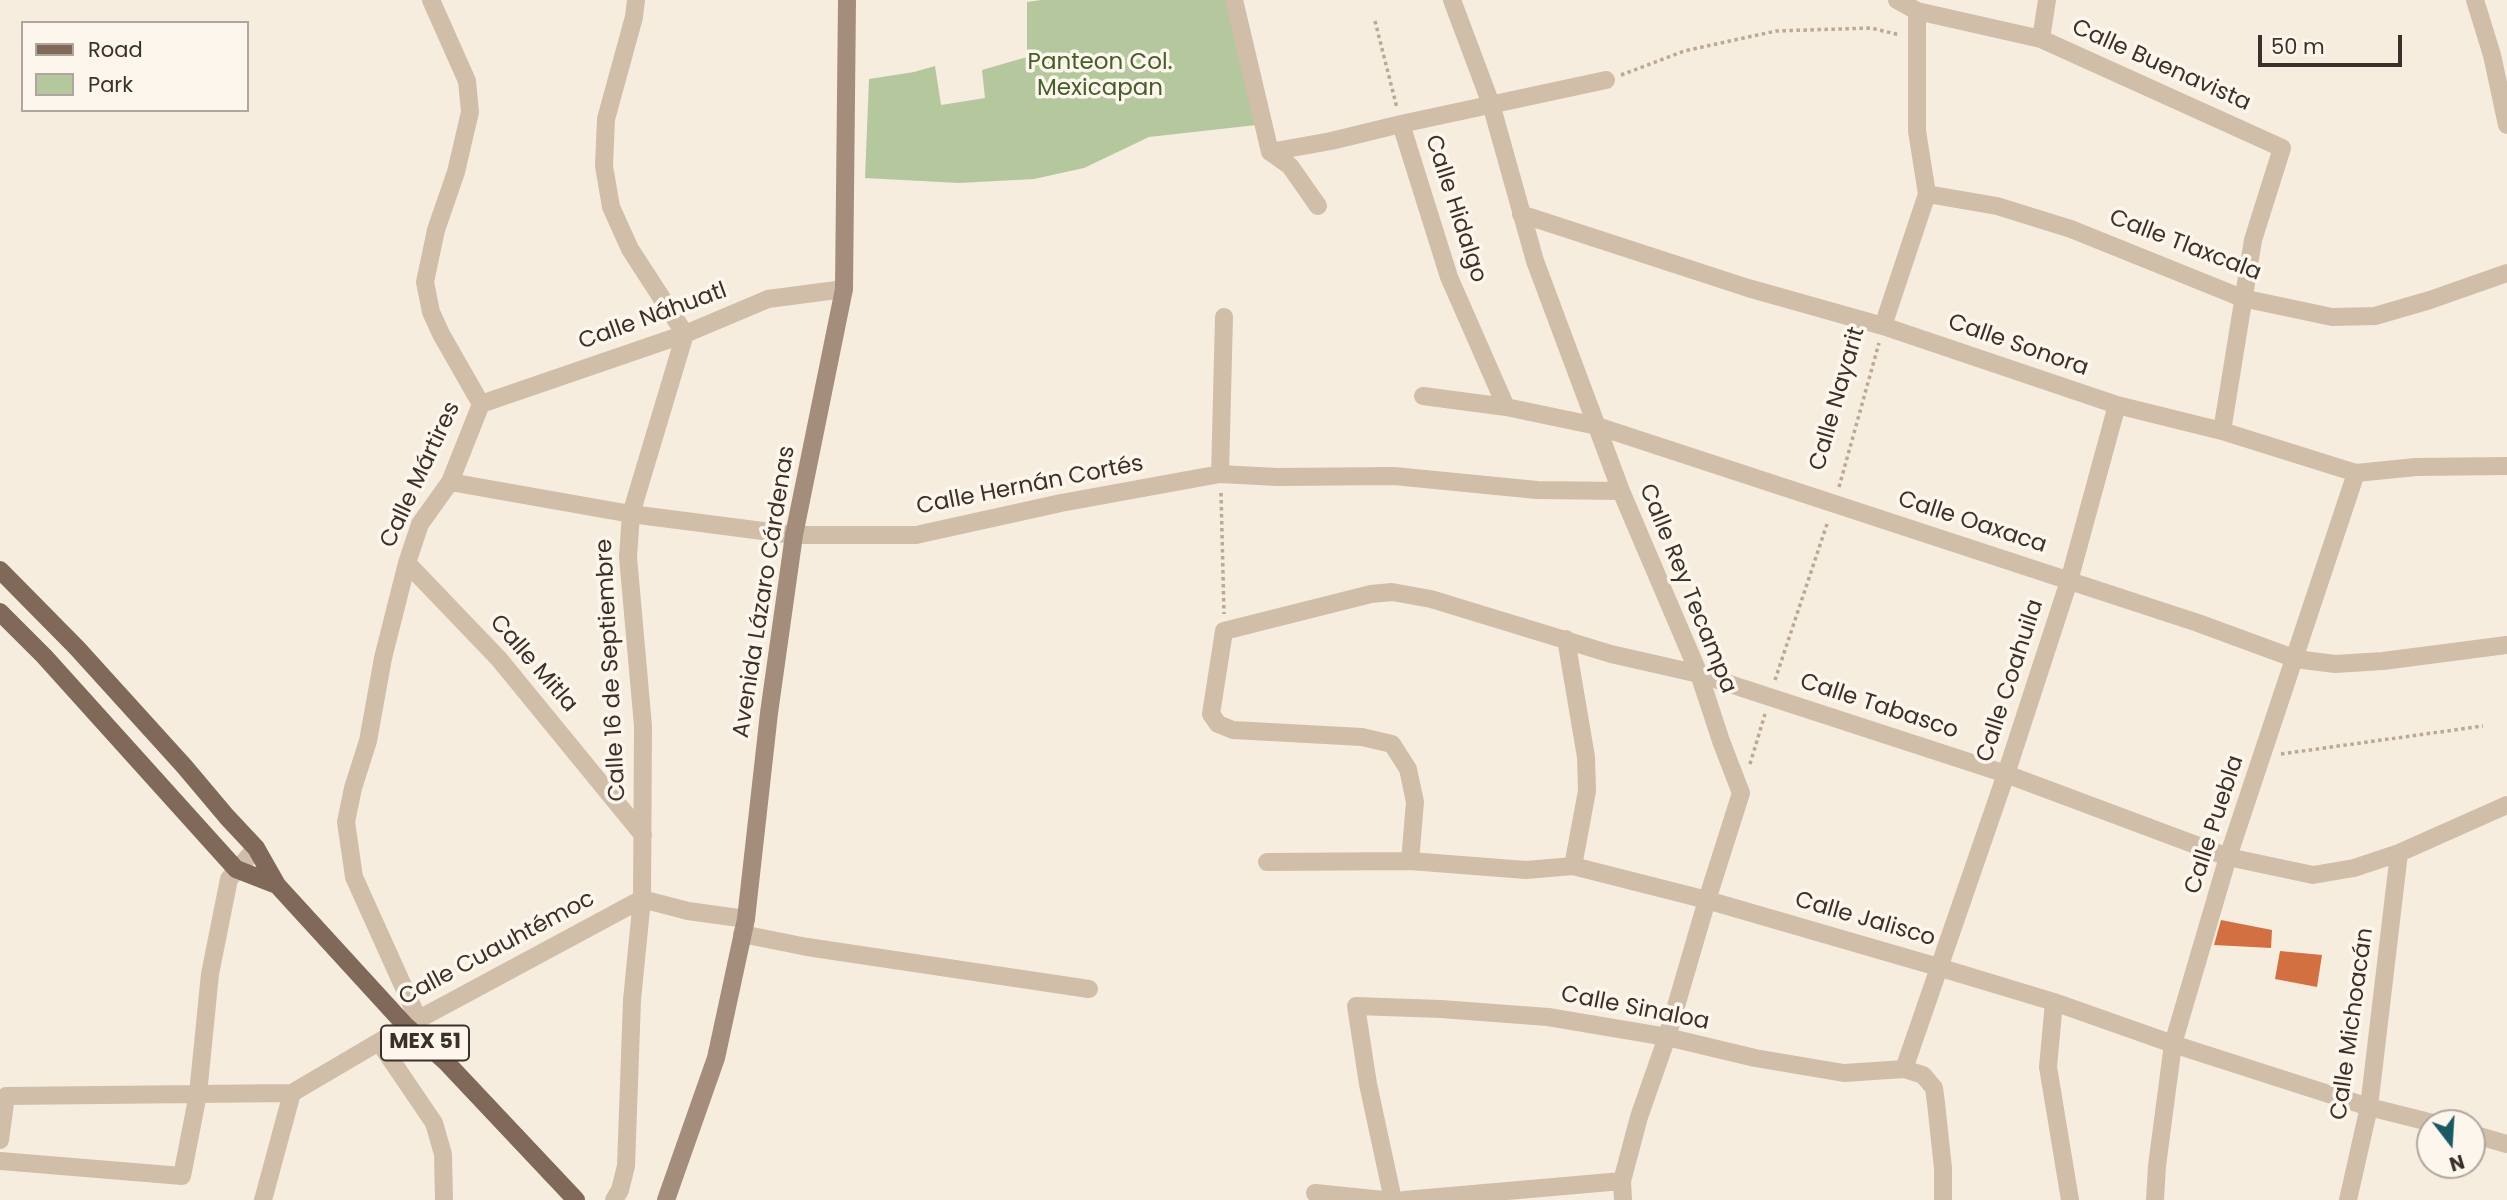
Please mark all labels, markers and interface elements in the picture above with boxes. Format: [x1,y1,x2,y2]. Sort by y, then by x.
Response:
street label: Calle Buenavista [2067,14,2255,118]
legend [21,21,248,112]
scale bar [2262,21,2406,65]
text: 50 m [2271,32,2325,61]
text: Road [88,35,143,64]
park label: Panteon Col. Mexicapan [1028,49,1172,103]
text: Park [88,70,133,99]
street label: Calle Hidalgo [1418,132,1492,286]
street label: Calle Tlaxcala [2105,204,2265,288]
street label: Calle Náhuatl [575,277,731,357]
street label: Calle Sonora [1944,309,2092,383]
street label: Calle Nayarit [1804,324,1872,474]
street label: Calle Mártires [375,398,467,552]
street label: Avenida Lázaro Cárdenas [728,444,802,740]
street label: Calle Hernán Cortés [914,450,1146,522]
street label: Calle Rey Tecampa [1632,480,1742,698]
street label: Calle Oaxaca [1894,486,2050,560]
street label: Calle 16 de Septiembre [591,538,633,802]
street label: Calle Coahuila [1972,596,2050,766]
street label: Calle Mitla [483,610,583,718]
street label: Calle Tabasco [1796,668,1962,746]
street label: Calle Puebla [2180,752,2250,898]
street label: Calle Cuauhtémoc [395,886,599,1012]
street label: Calle Jalisco [1792,887,1938,953]
street label: Calle Michoacán [2326,926,2380,1122]
street label: Calle Sinaloa [1559,981,1711,1037]
road number: MEX 51 [381,1026,469,1060]
north arrow [2416,1109,2486,1179]
text: N [2446,1148,2467,1178]

